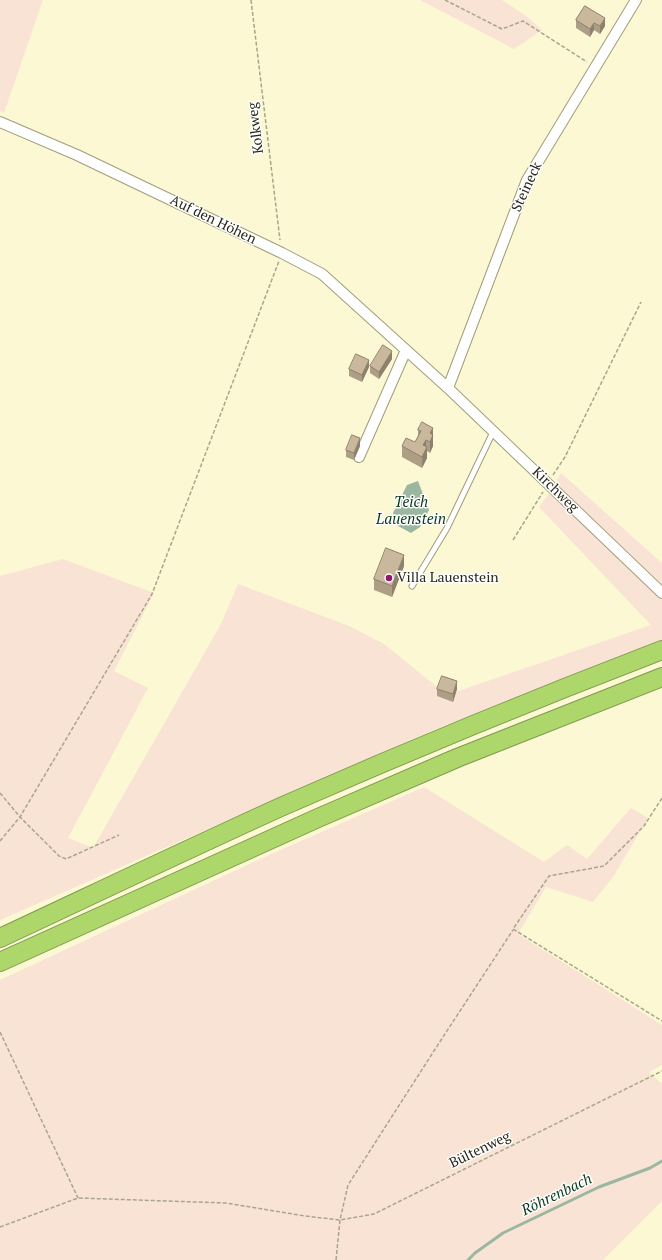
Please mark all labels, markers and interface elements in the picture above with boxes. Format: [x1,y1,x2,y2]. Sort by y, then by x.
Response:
street label: Kolkweg [244,101,268,155]
street label: Steineck [508,159,546,215]
street label: Auf den Höhen [167,192,259,248]
street label: Kirchweg [528,464,582,516]
water label: Teich Lauenstein [376,494,446,529]
place label: Villa Lauenstein [397,570,499,586]
marker: Villa Lauenstein [384,573,394,583]
street label: Bültenweg [447,1128,513,1172]
water label: Röhrenbach [519,1170,595,1220]

